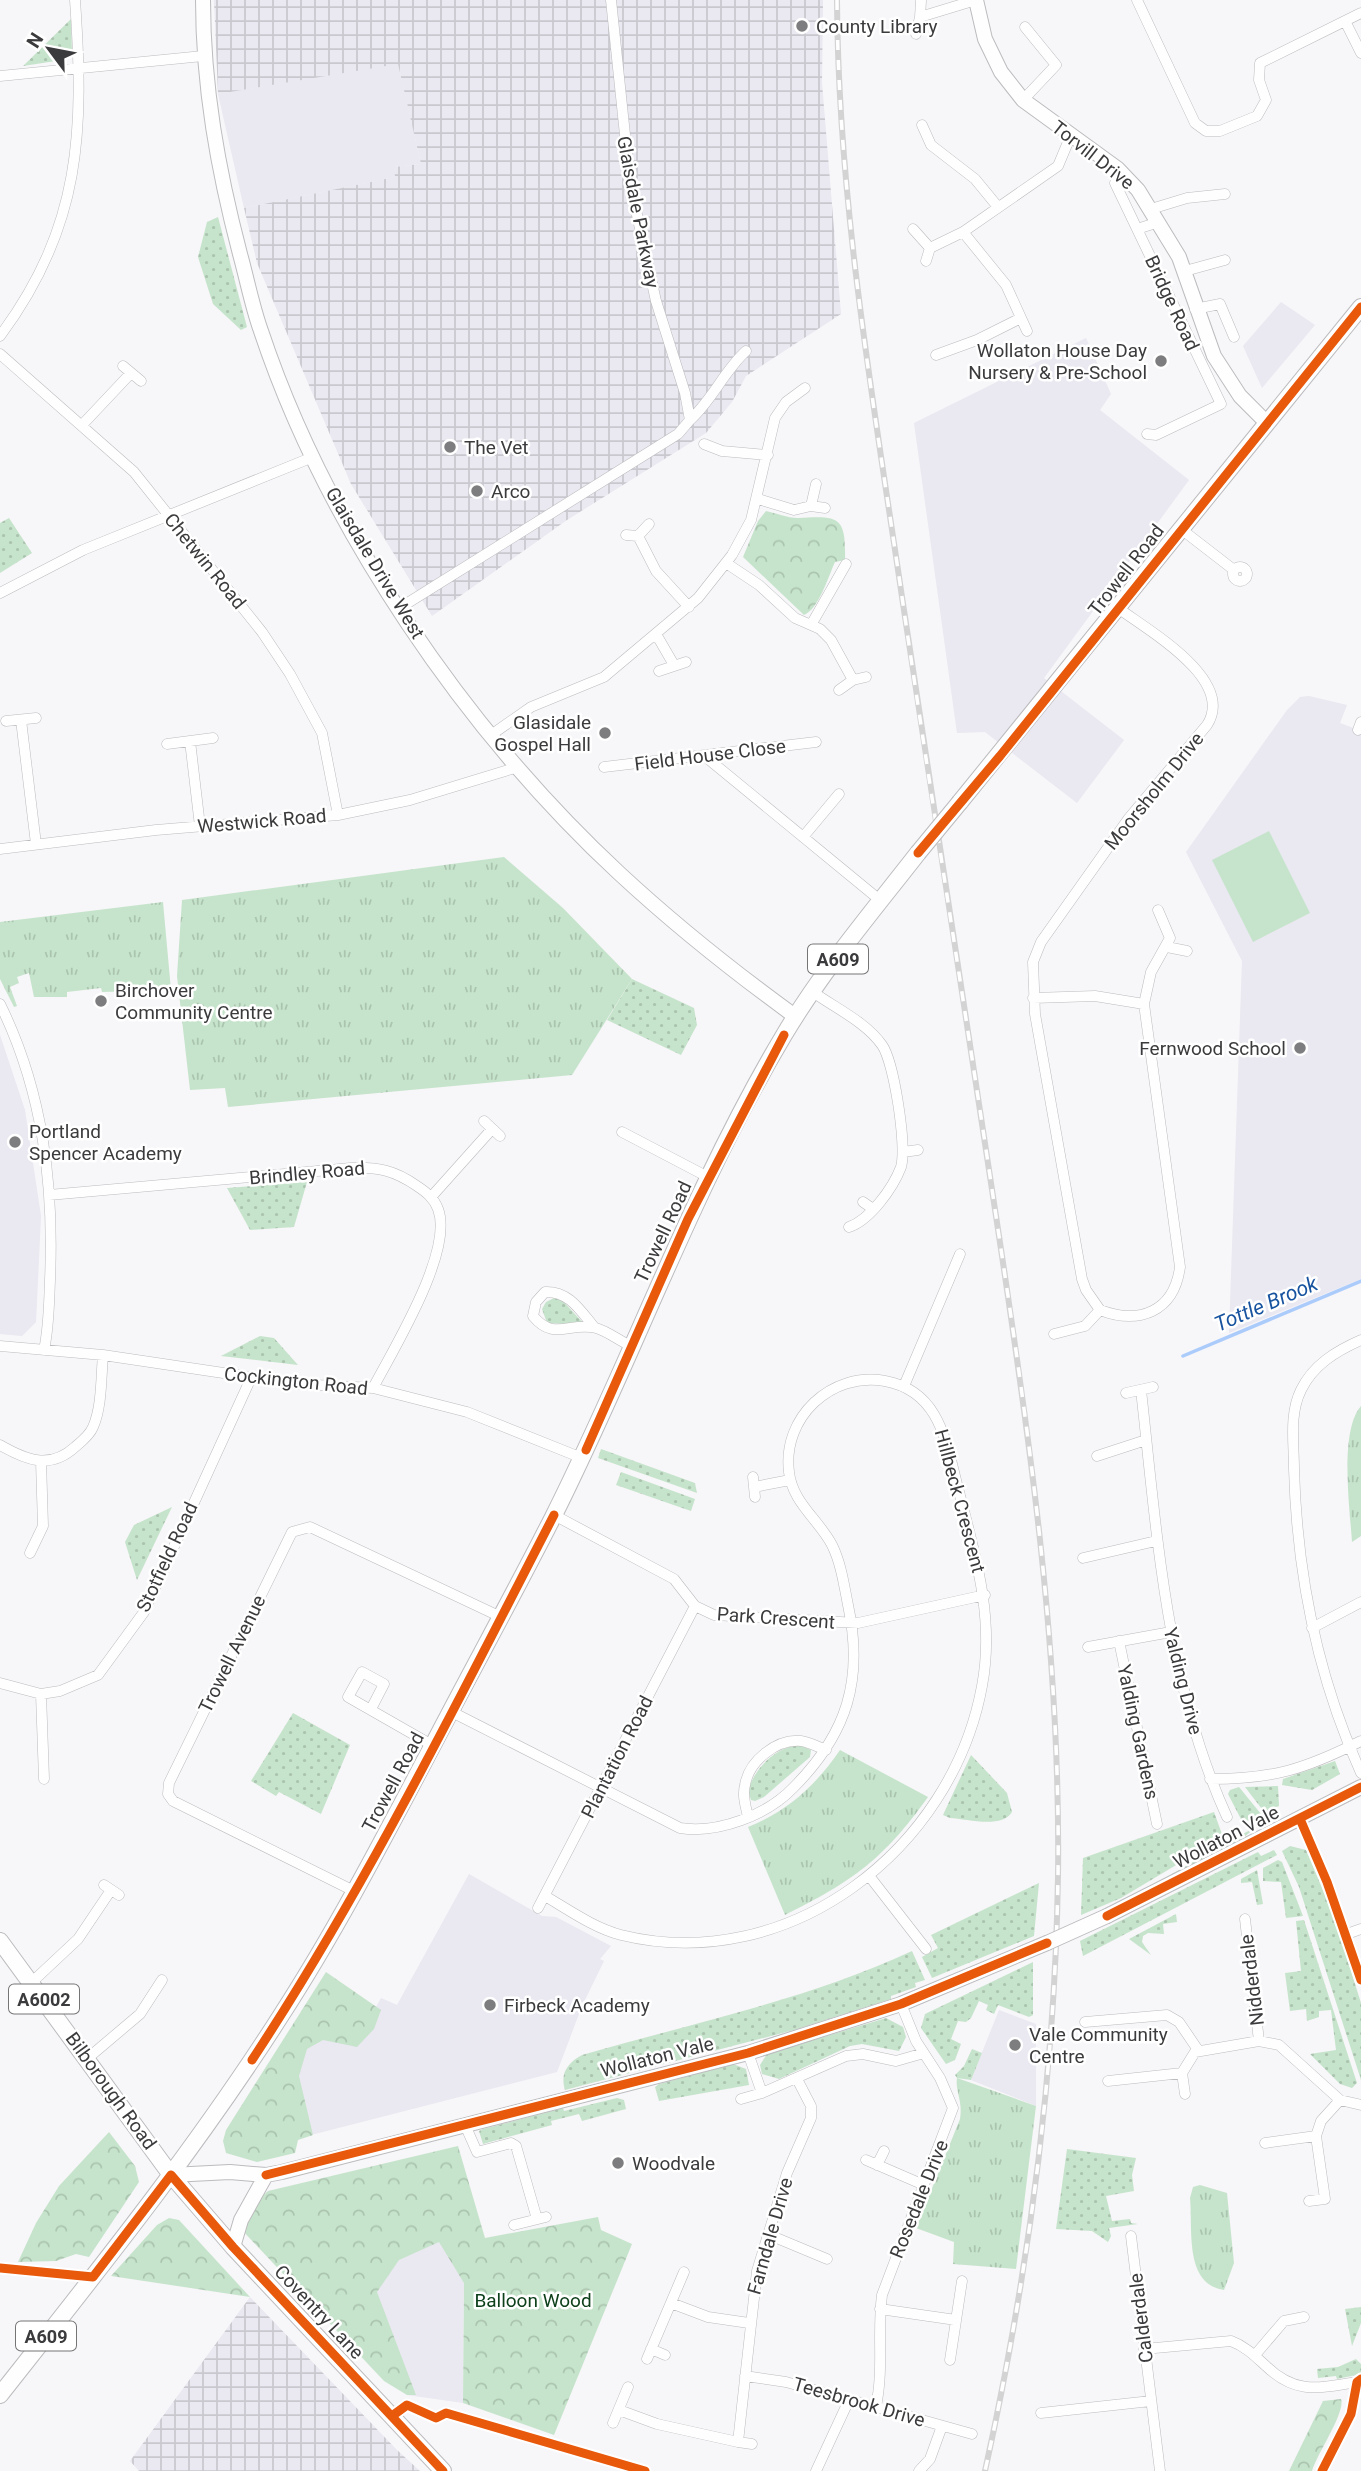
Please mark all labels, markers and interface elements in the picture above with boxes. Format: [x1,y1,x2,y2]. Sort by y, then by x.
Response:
north arrow [14,14,84,84]
place label: County Library [816,15,938,38]
marker: County Library [794,18,810,34]
text: N [22,28,48,52]
street label: Torvill Drive [1047,116,1139,194]
street label: Glaisdale Parkway [612,134,664,290]
street label: Bridge Road [1140,252,1204,354]
place label: Wollaton House Day Nursery & Pre-School [968,339,1147,384]
marker: Wollaton House Day Nursery & Pre-School [1153,353,1169,369]
place label: The Vet [464,436,529,459]
marker: The Vet [442,439,458,455]
place label: Arco [491,480,530,503]
street label: Glaisdale Drive West [321,483,429,643]
marker: Arco [469,483,485,499]
street label: Chetwin Road [159,508,251,614]
street label: Trowell Road [1083,520,1169,620]
place label: Glasidale Gospel Hall [494,711,591,756]
marker: Glasidale Gospel Hall [597,725,613,741]
street label: Moorsholm Drive [1100,728,1208,854]
street label: Field House Close [633,734,787,776]
street label: Westwick Road [197,804,327,838]
road number: A609 [808,944,868,974]
place label: Birchover Community Centre [115,979,273,1024]
marker: Birchover Community Centre [93,993,109,1009]
place label: Fernwood School [1139,1037,1286,1060]
marker: Fernwood School [1292,1040,1308,1056]
place label: Portland Spencer Academy [29,1120,182,1165]
marker: Portland Spencer Academy [7,1134,23,1150]
street label: Brindley Road [248,1156,366,1190]
street label: Trowell Road [629,1177,697,1287]
water label: Tottle Brook [1211,1271,1322,1337]
street label: Cockington Road [223,1362,369,1400]
street label: Hillbeck Crescent [930,1427,990,1575]
street label: Stotfield Road [132,1498,202,1616]
street label: Trowell Avenue [194,1591,270,1717]
street label: Park Crescent [716,1602,836,1634]
street label: Yalding Drive [1159,1625,1207,1737]
street label: Yalding Gardens [1112,1662,1164,1802]
street label: Plantation Road [576,1692,658,1822]
street label: Trowell Road [357,1728,429,1836]
street label: Wollaton Vale [1169,1800,1283,1874]
street label: Nidderdale [1235,1933,1269,2027]
road number: A6002 [9,1984,79,2013]
place label: Firbeck Academy [504,1994,650,2017]
marker: Firbeck Academy [482,1997,498,2013]
place label: Vale Community Centre [1029,2023,1168,2068]
street label: Bilborough Road [61,2028,161,2154]
street label: Wollaton Vale [598,2032,716,2082]
marker: Vale Community Centre [1007,2037,1023,2053]
street label: Rosedale Drive [885,2136,953,2262]
place label: Woodvale [632,2152,715,2175]
marker: Woodvale [610,2155,626,2171]
street label: Farndale Drive [742,2175,798,2297]
street label: Coventry Lane [270,2260,368,2364]
street label: Calderdale [1124,2272,1158,2364]
park label: Balloon Wood [474,2289,592,2312]
road number: A609 [16,2322,76,2350]
street label: Teesbrook Drive [790,2372,928,2432]

